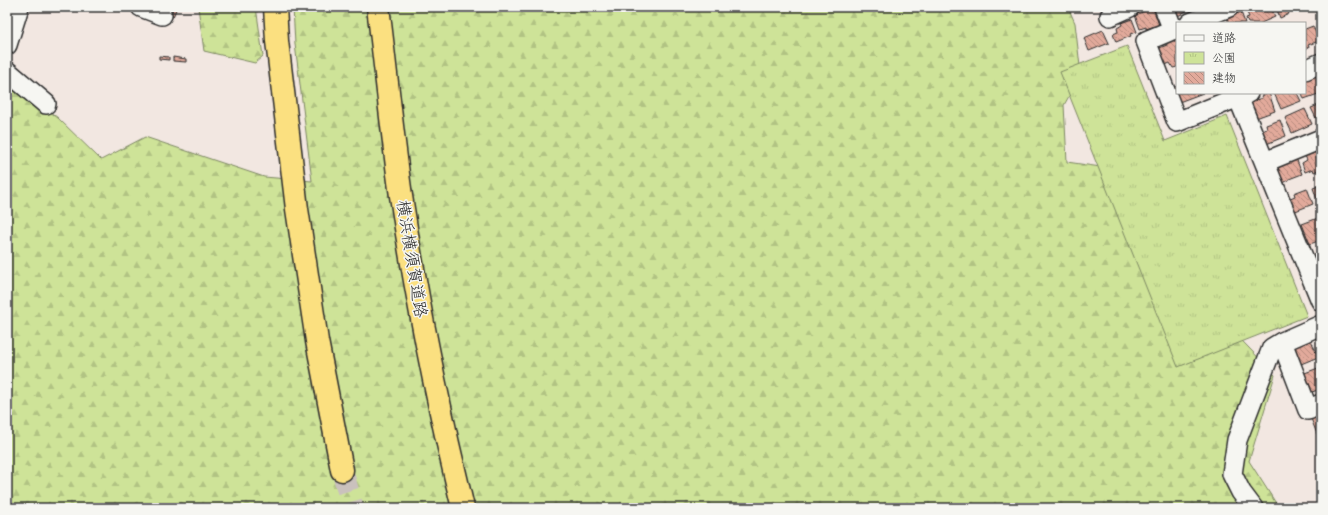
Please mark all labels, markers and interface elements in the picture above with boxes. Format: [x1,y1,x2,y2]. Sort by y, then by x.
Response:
legend [1176,22,1306,94]
text: 道路 [1212,30,1236,46]
text: 公園 [1212,50,1236,66]
text: 建物 [1212,70,1236,86]
street label: 横浜横須賀道路 [392,199,432,319]

